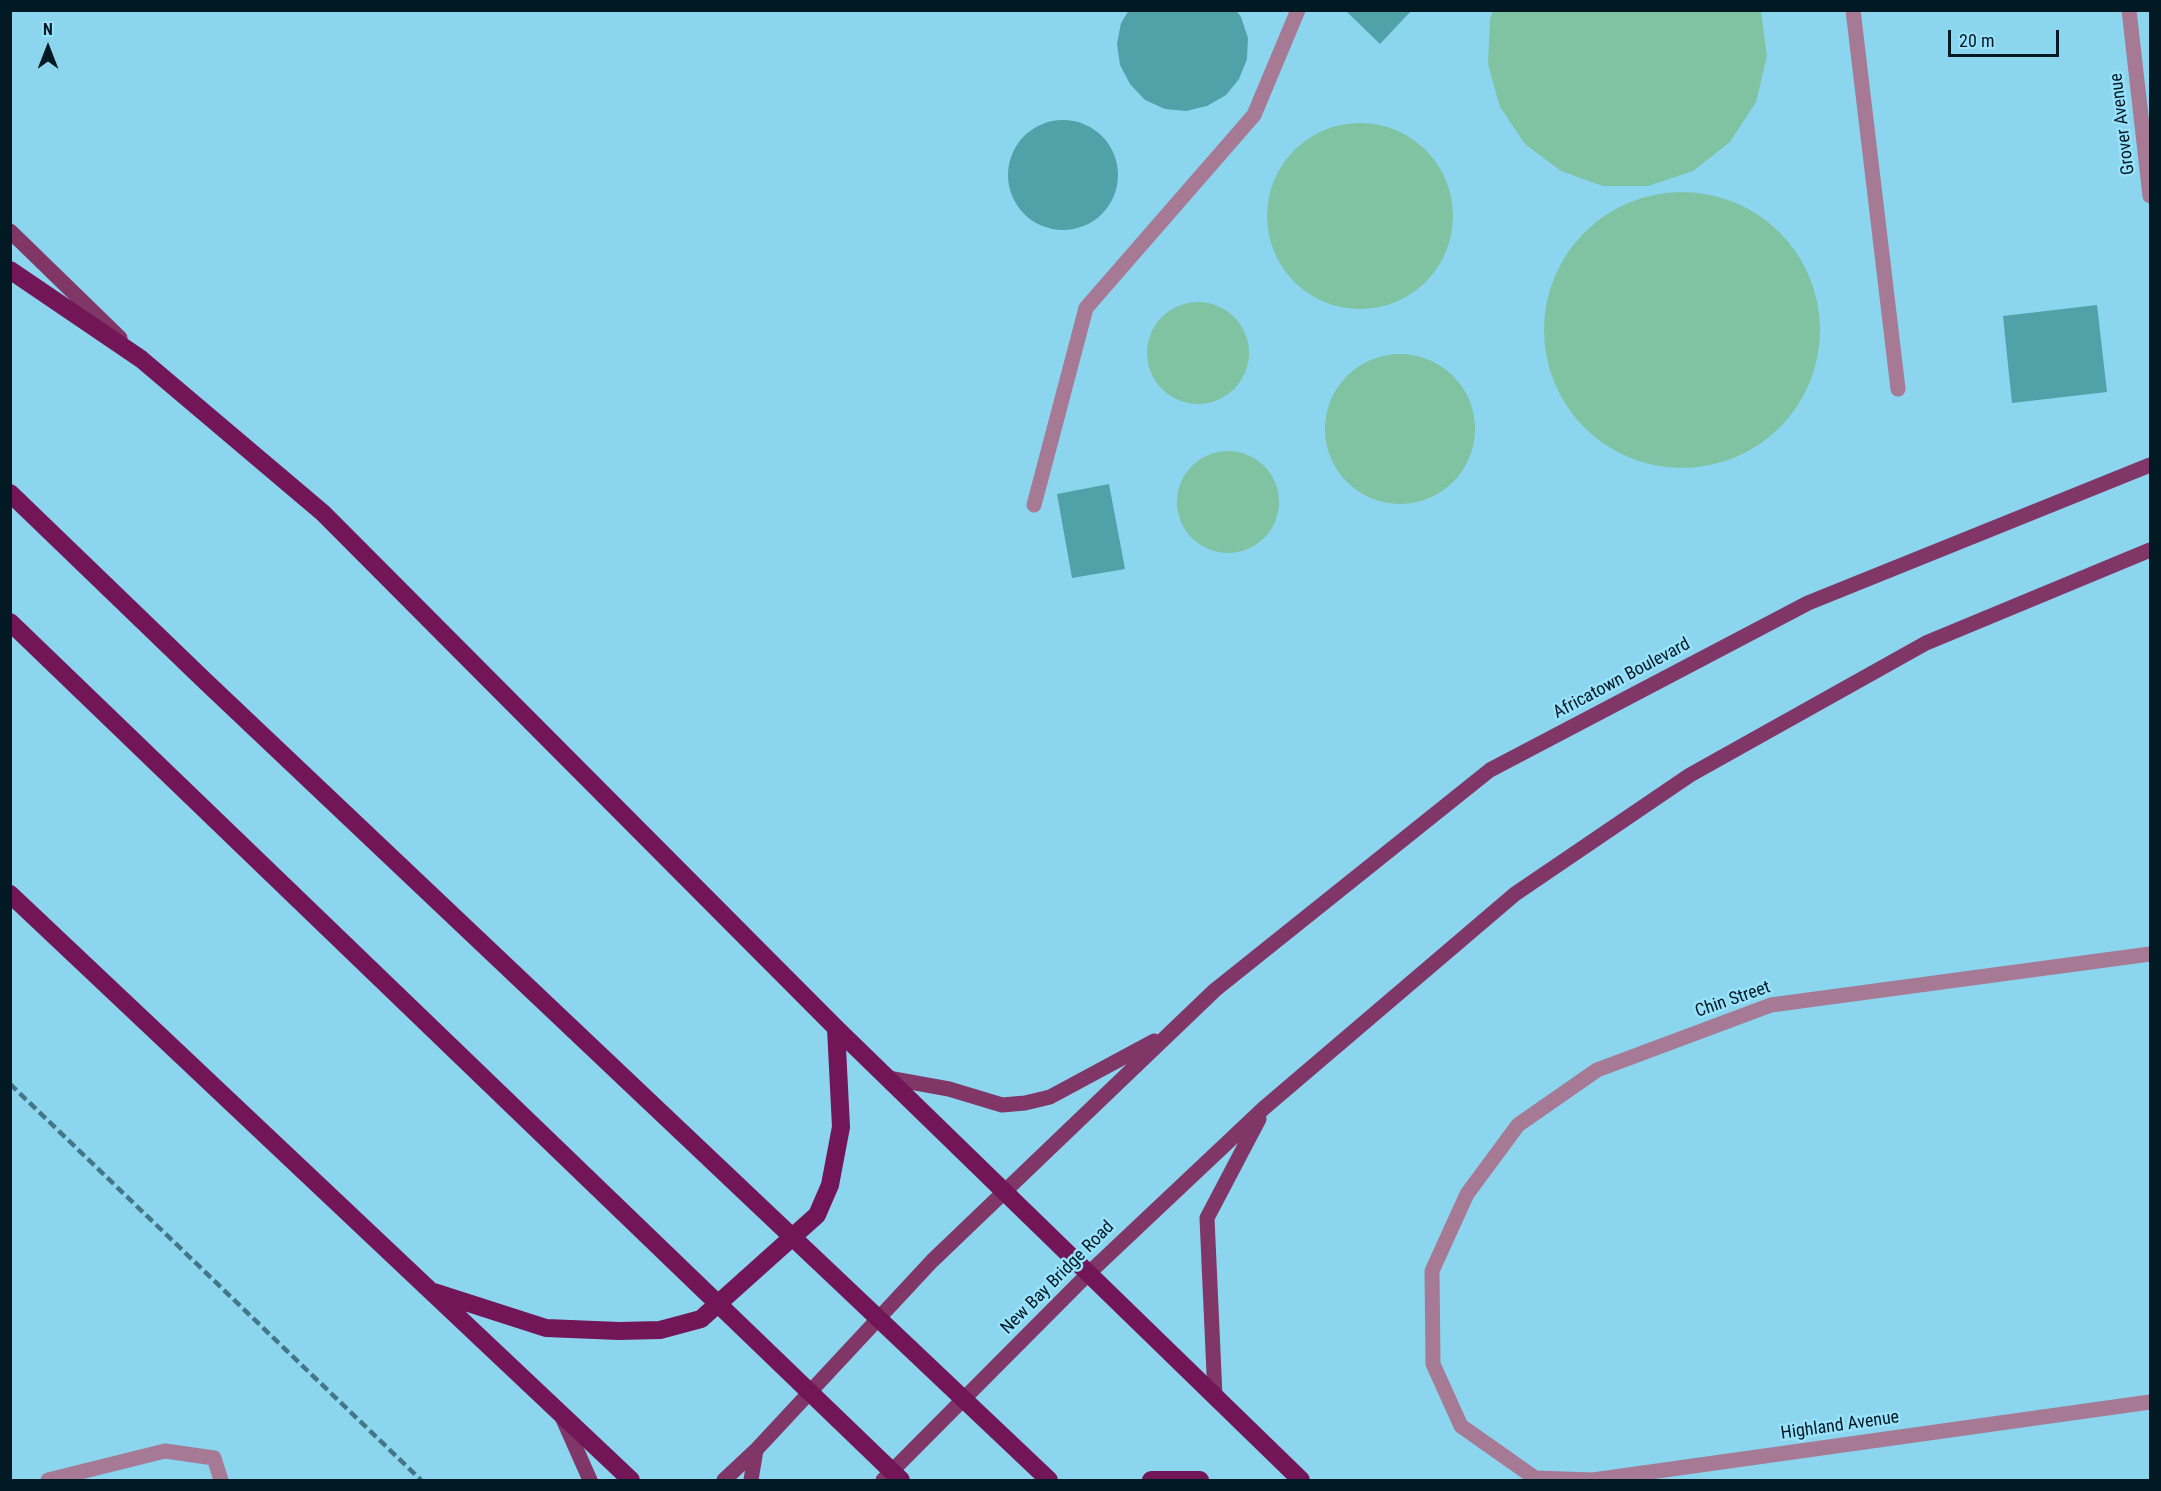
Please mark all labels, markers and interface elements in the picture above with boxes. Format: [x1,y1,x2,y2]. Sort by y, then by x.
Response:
north arrow [18,18,78,78]
scale bar [1951,18,2062,56]
text: N [43,20,53,39]
text: 20 m [1959,30,1994,51]
street label: Grover Avenue [2106,72,2140,176]
street label: Africatown Boulevard [1550,634,1694,724]
street label: Chin Street [1693,977,1773,1023]
street label: New Bay Bridge Road [997,1217,1119,1339]
street label: Highland Avenue [1779,1407,1901,1445]

